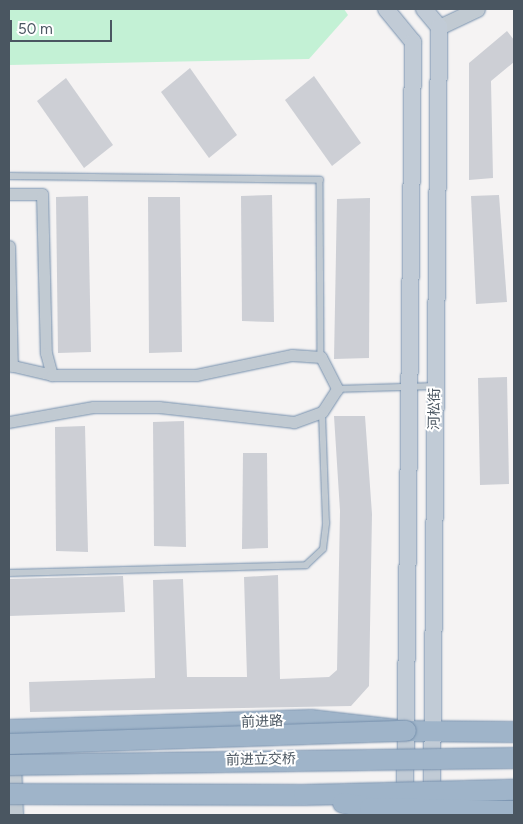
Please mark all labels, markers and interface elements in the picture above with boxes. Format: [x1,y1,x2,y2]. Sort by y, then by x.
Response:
scale bar [12,10,115,42]
text: 50 m [18,20,53,38]
street label: 河松街 [426,388,444,430]
street label: 前进路 [241,713,283,731]
street label: 前进立交桥 [226,751,296,769]

